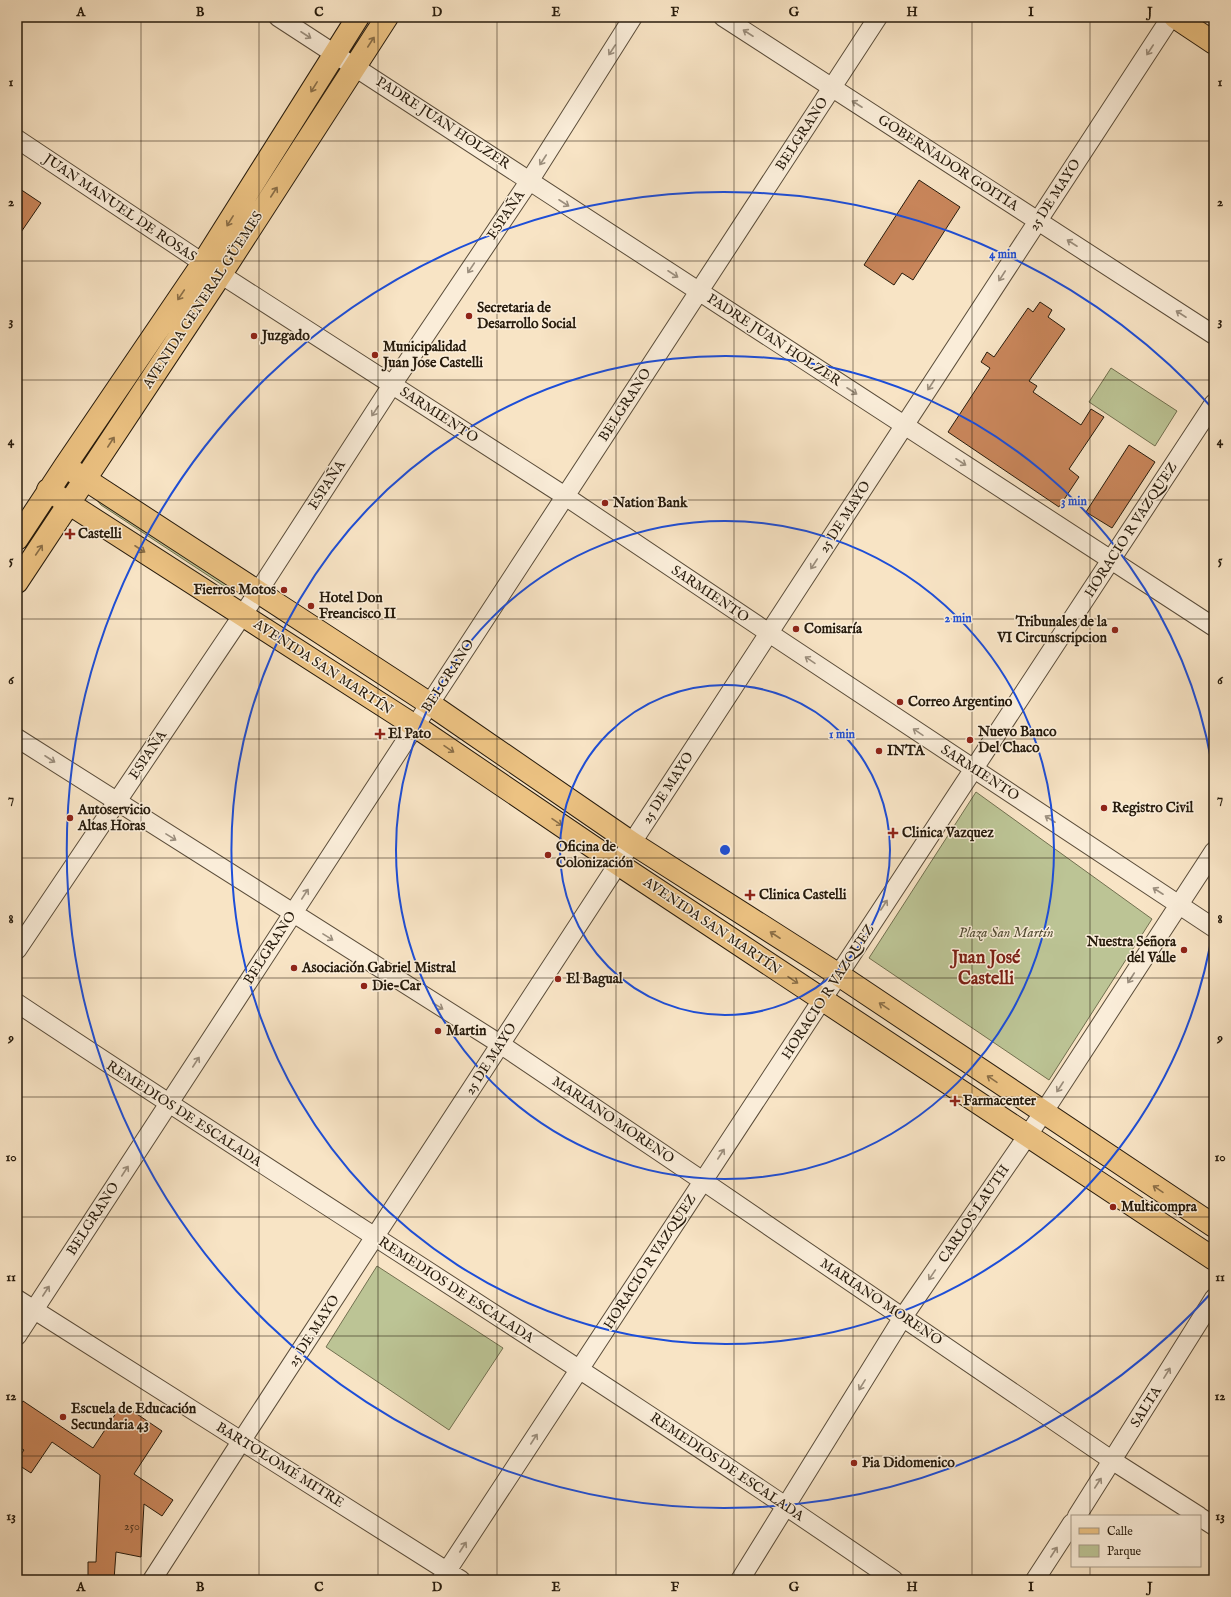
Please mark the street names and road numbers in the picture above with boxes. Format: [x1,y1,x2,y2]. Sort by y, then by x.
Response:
street label: PADRE JUAN HOLZER [372,73,514,173]
street label: BELGRANO [772,94,833,174]
street label: GOBERNADOR GOITIA [874,111,1022,215]
street label: JUAN MANUEL DE ROSAS [38,149,200,266]
street label: 25 DE MAYO [1025,155,1085,234]
street label: ESPAÑA [482,186,529,243]
street label: AVENIDA GENERAL GÜEMES [138,207,267,393]
street label: PADRE JUAN HOLZER [703,290,845,390]
street label: BELGRANO [595,365,656,445]
street label: SARMIENTO [396,383,482,447]
street label: ESPAÑA [304,456,350,513]
street label: HORACIO R VAZQUEZ [1080,459,1182,601]
street label: 25 DE MAYO [815,477,875,556]
street label: SARMIENTO [668,561,753,627]
street label: AVENIDA SAN MARTÍN [249,614,397,719]
street label: BELGRANO [418,636,479,716]
street label: ESPAÑA [124,726,171,783]
street label: SARMIENTO [937,741,1023,805]
street label: 25 DE MAYO [638,748,698,827]
street label: AVENIDA SAN MARTÍN [639,872,785,979]
street label: BELGRANO [240,908,301,988]
street label: HORACIO R VAZQUEZ [777,921,879,1063]
street label: 25 DE MAYO [461,1019,521,1098]
street label: REMEDIOS DE ESCALADA [103,1057,266,1171]
street label: MARIANO MORENO [548,1072,678,1168]
street label: CARLOS LAUTH [934,1161,1014,1267]
street label: BELGRANO [63,1179,124,1259]
street label: HORACIO R VAZQUEZ [599,1191,701,1333]
street label: REMEDIOS DE ESCALADA [375,1233,538,1347]
street label: MARIANO MORENO [816,1254,946,1350]
street label: 25 DE MAYO [284,1291,344,1370]
street label: SALTA [1126,1383,1166,1431]
street label: REMEDIOS DE ESCALADA [647,1409,808,1526]
street label: BARTOLOMÉ MITRE [213,1417,348,1512]

